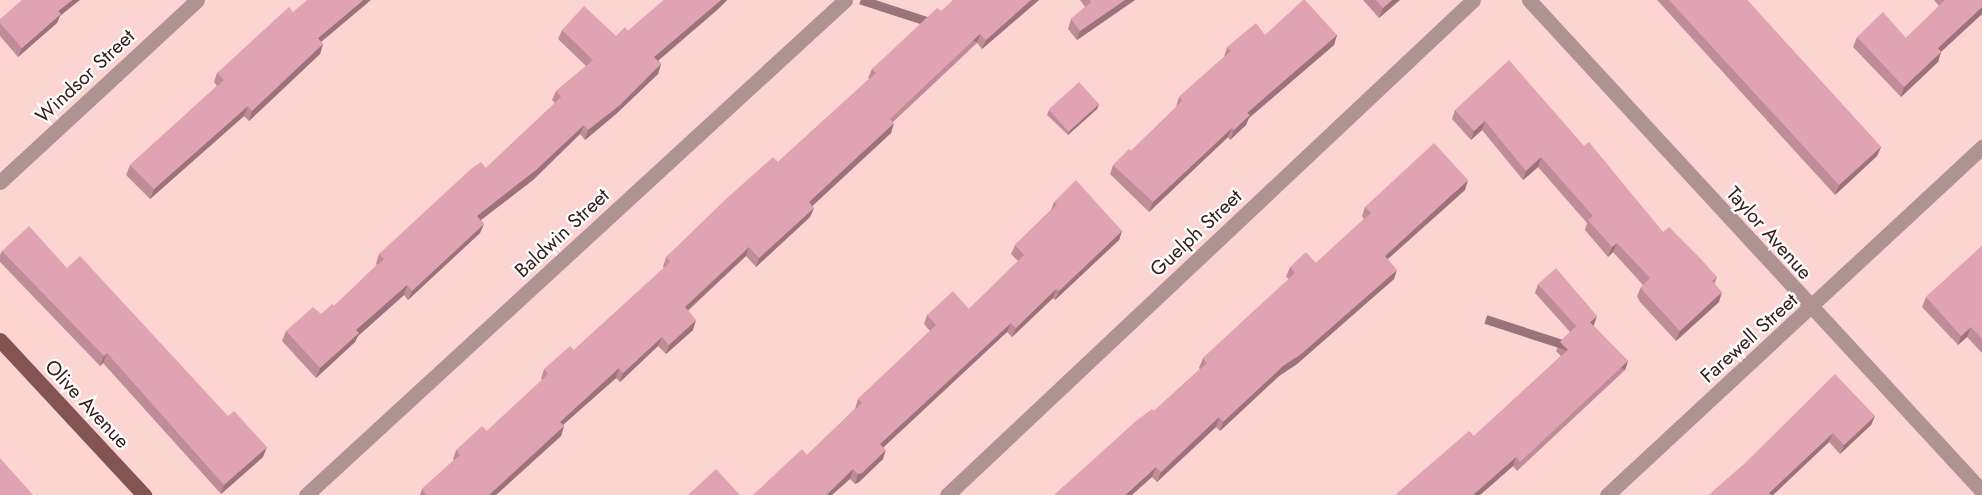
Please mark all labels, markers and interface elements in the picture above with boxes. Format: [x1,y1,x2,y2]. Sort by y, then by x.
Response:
street label: Windsor Street [31,24,139,128]
street label: Taylor Avenue [1721,182,1817,284]
street label: Baldwin Street [510,183,614,283]
street label: Guelph Street [1145,184,1247,282]
street label: Farewell Street [1696,288,1802,388]
street label: Olive Avenue [40,355,134,453]

